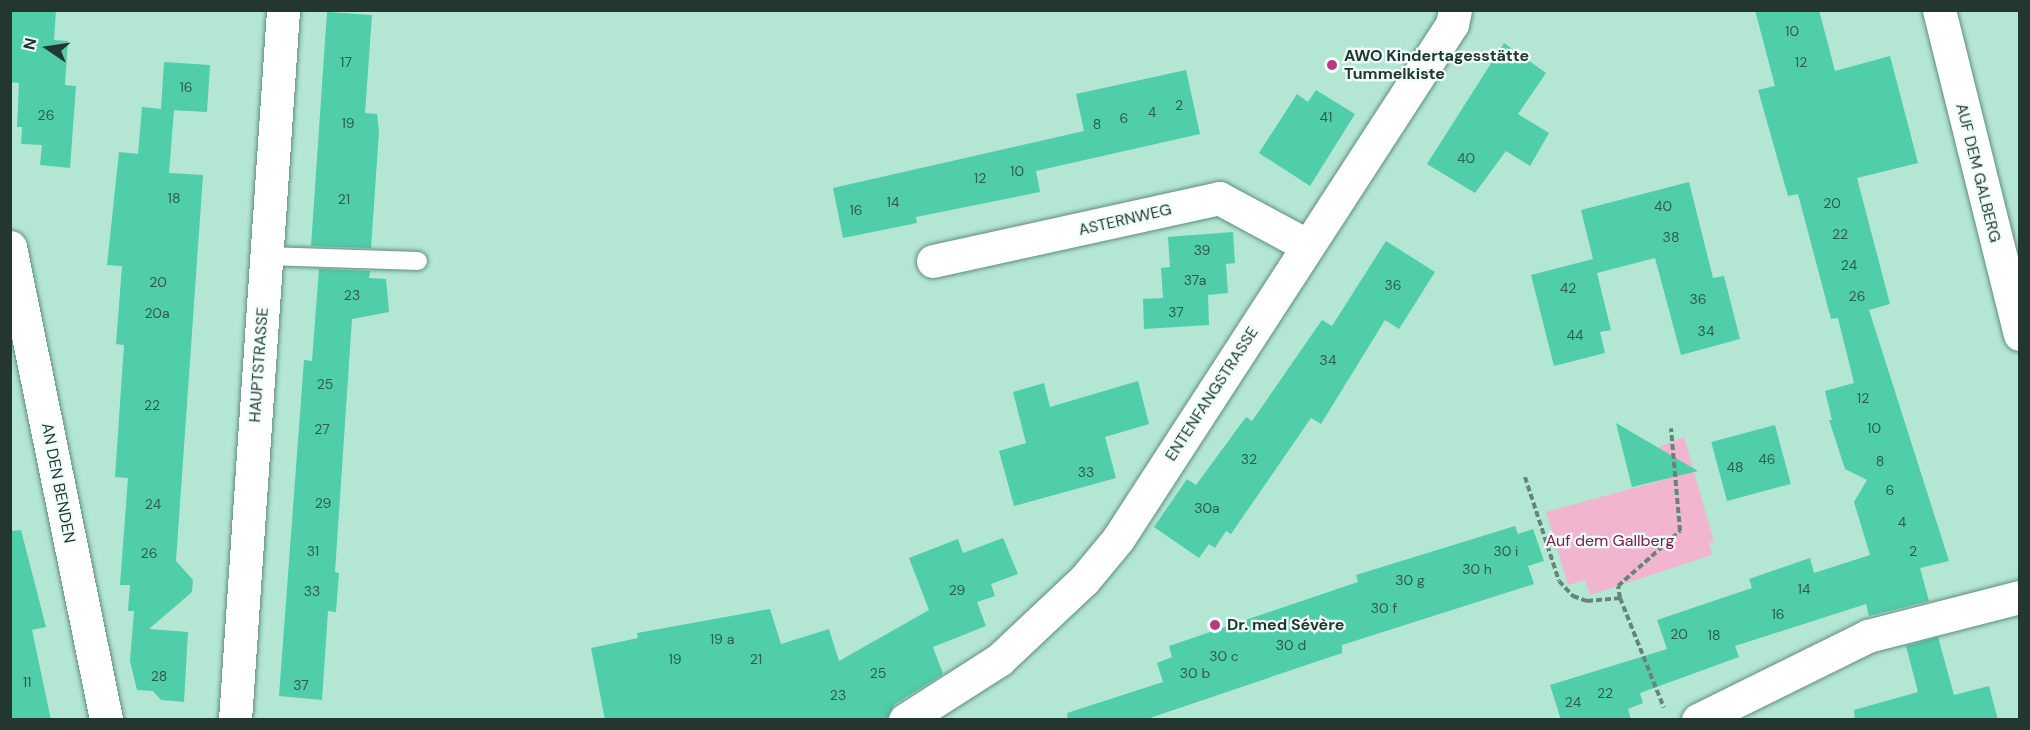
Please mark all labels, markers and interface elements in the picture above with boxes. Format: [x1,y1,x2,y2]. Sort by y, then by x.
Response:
north arrow [18,18,78,78]
house number: 10 [1785,23,1799,39]
text: N [18,36,42,52]
place label: AWO Kindertagesstätte Tummelkiste [1344,46,1529,84]
house number: 17 [340,54,352,70]
house number: 12 [1795,54,1807,70]
marker: AWO Kindertagesstätte Tummelkiste [1325,58,1339,72]
house number: 16 [179,79,193,95]
house number: 2 [1175,97,1183,113]
street label: AUF DEM GALBERG [1951,101,2005,245]
house number: 4 [1148,104,1156,120]
house number: 26 [38,107,54,123]
house number: 41 [1320,109,1332,125]
house number: 6 [1120,110,1128,126]
house number: 19 [341,115,355,131]
house number: 8 [1093,116,1101,132]
house number: 40 [1457,150,1475,166]
house number: 10 [1010,163,1024,179]
house number: 12 [974,170,986,186]
house number: 18 [168,190,180,206]
house number: 21 [338,191,350,207]
house number: 14 [887,194,899,210]
house number: 20 [1823,195,1841,211]
house number: 40 [1654,198,1672,214]
street label: ASTERNWEG [1077,200,1173,240]
house number: 16 [849,202,863,218]
house number: 22 [1832,226,1848,242]
house number: 38 [1663,229,1679,245]
house number: 39 [1194,242,1210,258]
house number: 24 [1841,257,1857,273]
house number: 37a [1184,272,1206,288]
house number: 20 [149,274,167,290]
house number: 36 [1384,277,1402,293]
house number: 42 [1560,280,1576,296]
house number: 23 [344,287,360,303]
house number: 26 [1849,288,1865,304]
house number: 36 [1689,291,1707,307]
house number: 37 [1168,304,1184,320]
house number: 20a [144,305,170,321]
street label: HAUPTSTRASSE [245,307,273,423]
street label: ENTENFANGSTRASSE [1161,323,1263,465]
house number: 34 [1698,323,1714,339]
house number: 44 [1567,327,1583,343]
house number: 34 [1320,352,1336,368]
house number: 25 [317,376,333,392]
house number: 12 [1857,390,1869,406]
house number: 22 [144,397,160,413]
house number: 10 [1867,420,1881,436]
street label: AN DEN BENDEN [37,421,79,545]
house number: 27 [314,421,330,437]
house number: 32 [1241,451,1257,467]
house number: 46 [1758,451,1776,467]
house number: 8 [1876,453,1884,469]
house number: 48 [1726,459,1744,475]
house number: 33 [1078,464,1094,480]
house number: 6 [1886,482,1894,498]
house number: 29 [315,495,331,511]
house number: 24 [145,496,161,512]
house number: 30a [1194,500,1220,516]
house number: 4 [1898,514,1906,530]
park label: Auf dem Gallberg [1546,531,1674,551]
house number: 31 [307,543,319,559]
house number: 30 i [1494,543,1518,559]
house number: 2 [1909,543,1917,559]
house number: 26 [141,545,157,561]
house number: 30 h [1462,561,1492,577]
house number: 30 g [1395,572,1425,588]
house number: 14 [1798,581,1810,597]
house number: 29 [949,582,965,598]
house number: 33 [304,583,320,599]
house number: 30 f [1371,600,1397,616]
house number: 16 [1771,606,1785,622]
place label: Dr. med Sévère [1227,615,1344,635]
marker: Dr. med Sévère [1208,618,1222,632]
house number: 20 [1670,626,1688,642]
house number: 18 [1708,627,1720,643]
house number: 19 a [710,631,734,647]
house number: 30 d [1276,637,1306,653]
house number: 30 c [1209,648,1239,664]
house number: 19 [668,651,682,667]
house number: 21 [750,651,762,667]
house number: 25 [870,665,886,681]
house number: 30 b [1180,665,1210,681]
house number: 28 [151,668,167,684]
house number: 11 [23,674,31,690]
house number: 37 [293,677,309,693]
house number: 22 [1597,685,1613,701]
house number: 23 [830,687,846,703]
house number: 24 [1565,694,1581,710]

